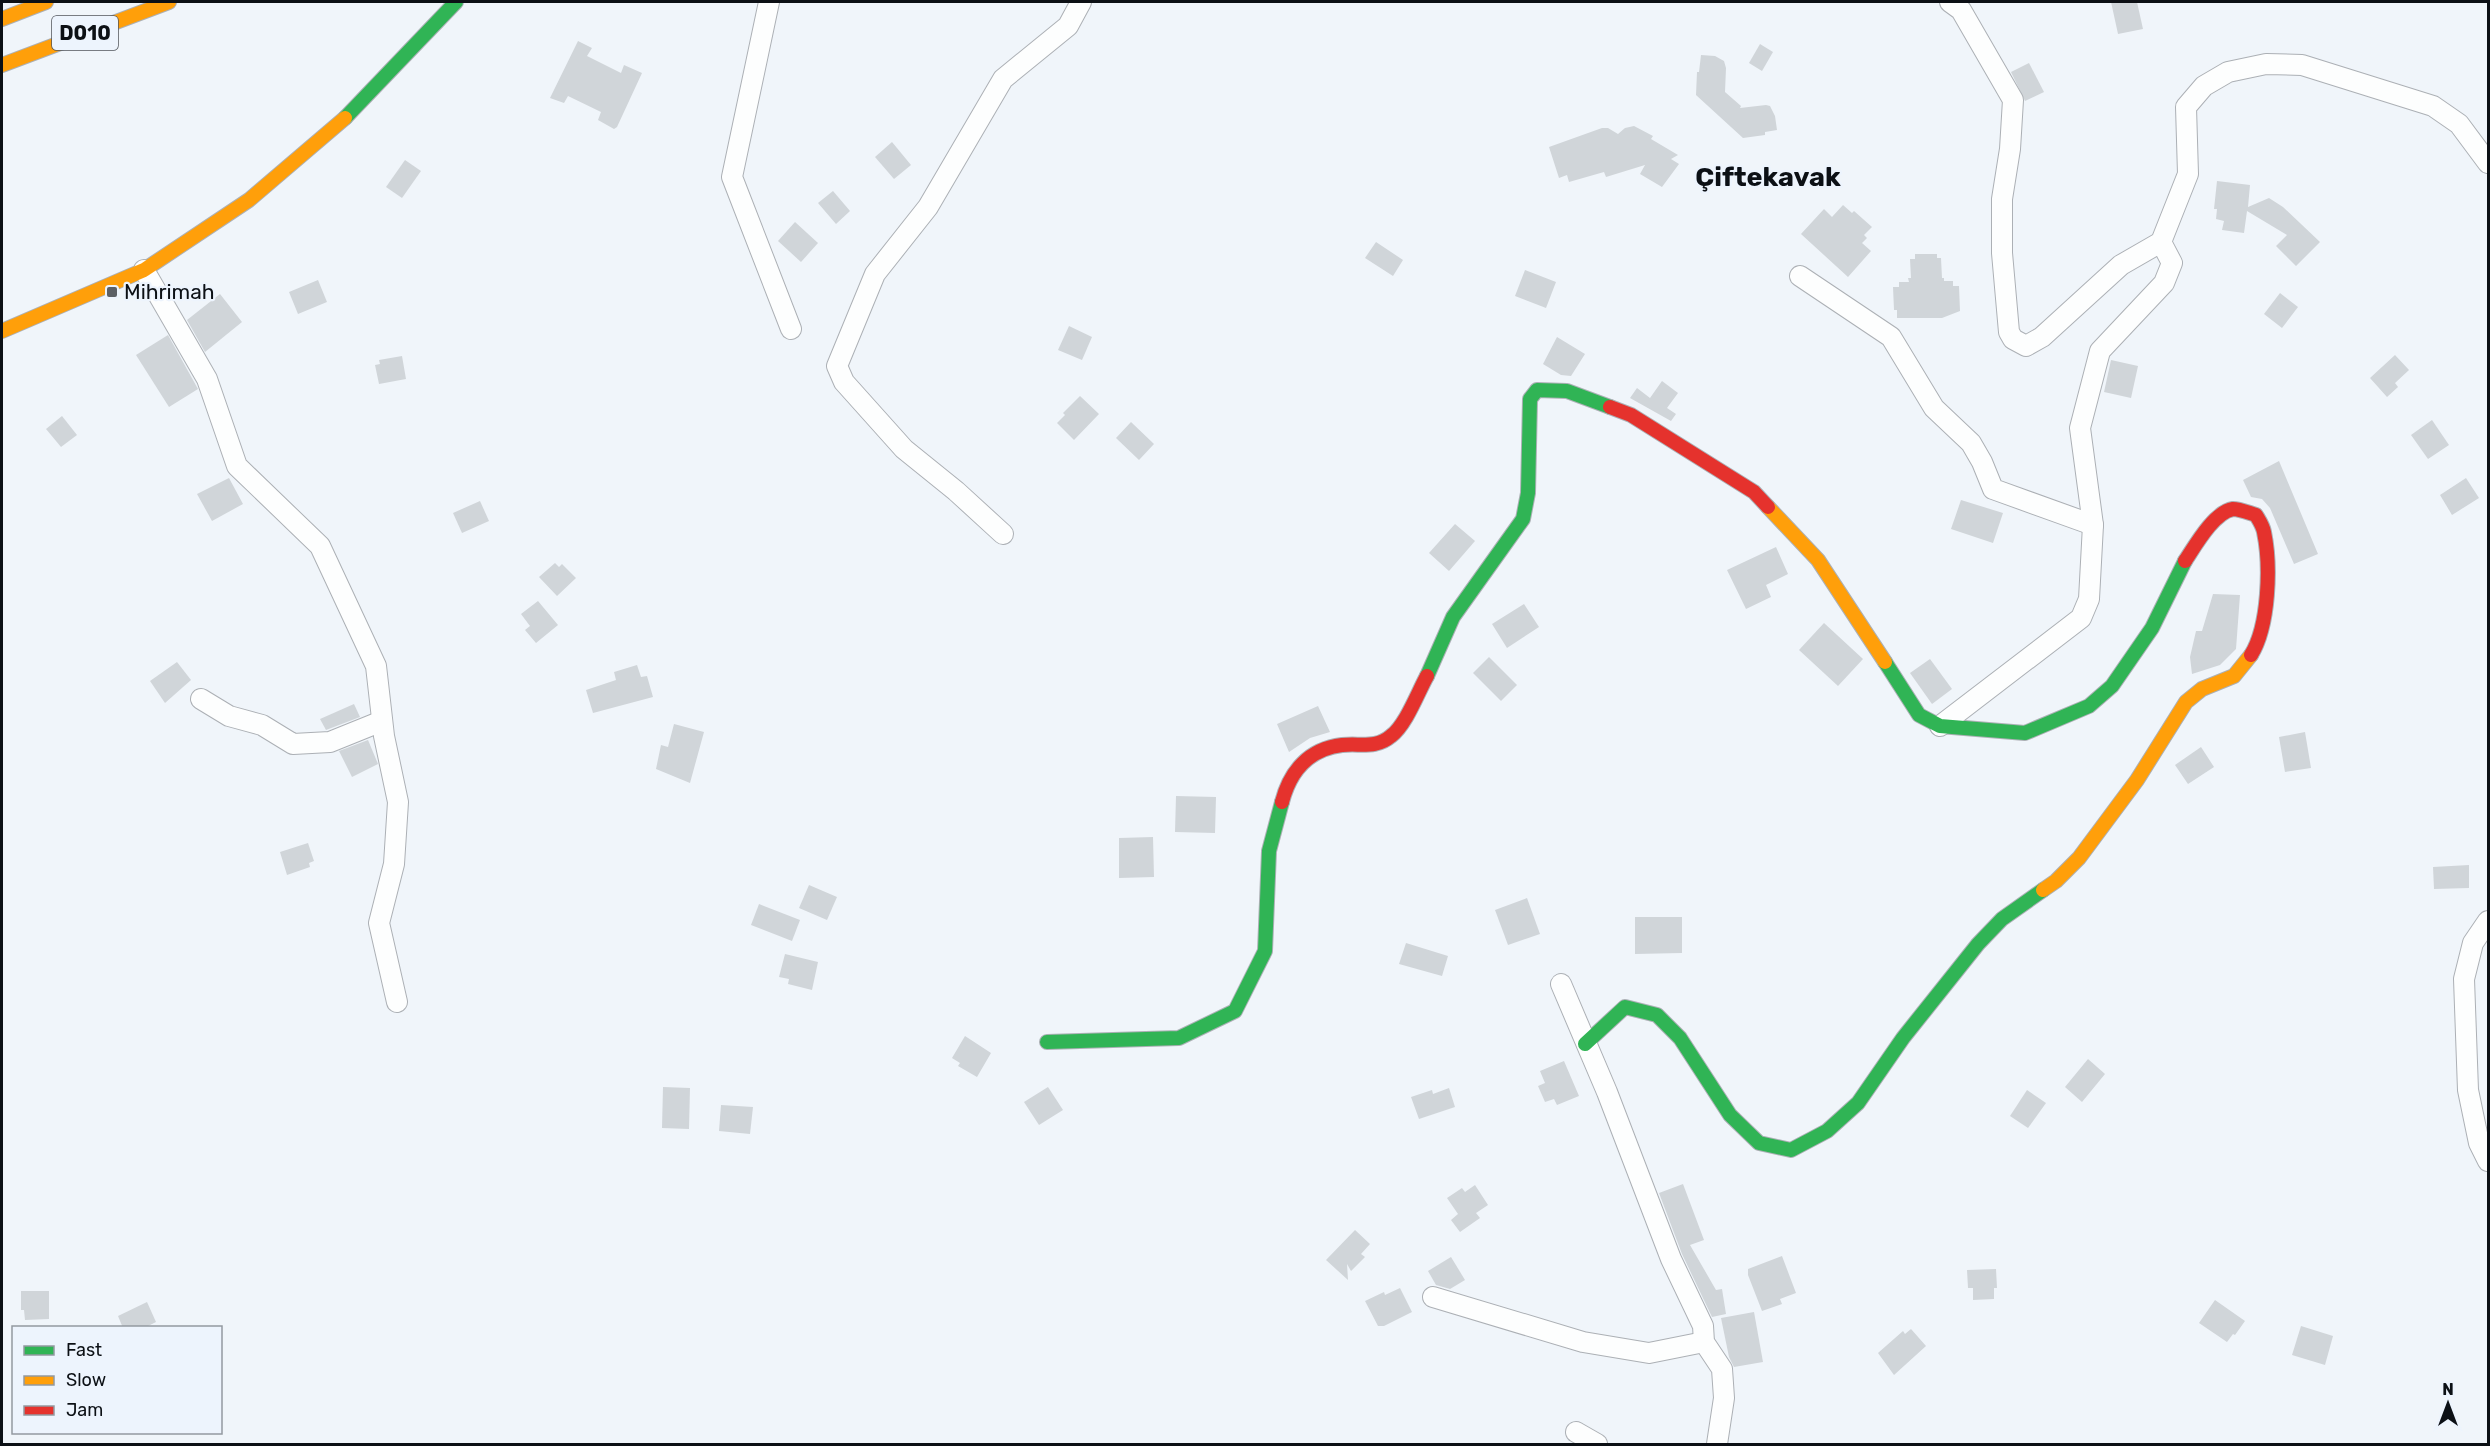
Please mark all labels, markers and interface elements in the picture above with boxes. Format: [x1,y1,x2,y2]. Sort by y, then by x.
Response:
road number: D010 [52,16,118,50]
district label: Çiftekavak [1695,161,1841,193]
place label: Mihrimah [124,279,215,304]
marker: Mihrimah [105,285,119,299]
legend [12,1326,222,1434]
text: Fast [66,1339,102,1361]
text: Slow [66,1369,106,1391]
north arrow [2418,1374,2478,1434]
text: N [2442,1380,2454,1399]
text: Jam [66,1399,103,1421]

